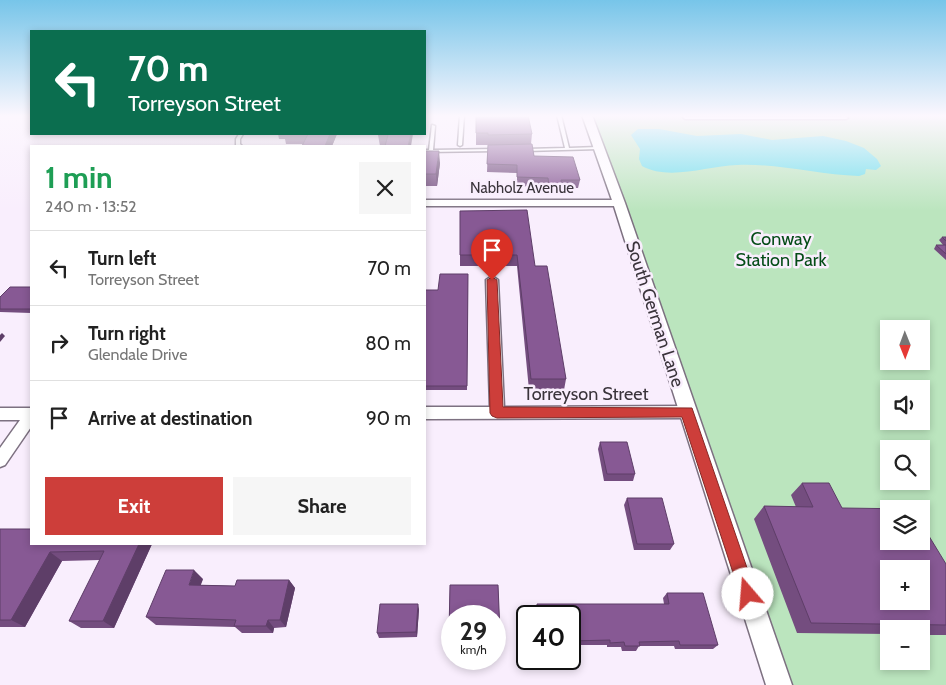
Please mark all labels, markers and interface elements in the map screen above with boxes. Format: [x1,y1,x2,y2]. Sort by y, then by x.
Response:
text: 70 m [128,47,209,90]
icon: left [45,50,110,115]
text: Torreyson Street [128,90,281,117]
text: 1 min [45,159,113,196]
button: close [359,162,411,214]
street label: Nabholz Avenue [470,179,574,197]
text: 240 m · 13:52 [45,197,137,216]
park label: Conway Station Park [735,228,827,271]
pin [471,229,513,280]
icon: arrive [478,236,506,264]
street label: South German Lane [621,238,689,390]
text: Turn left [88,247,156,270]
icon: left [45,254,73,282]
text: 70 m [367,257,411,280]
text: Torreyson Street [88,270,199,289]
north arrow [880,320,930,370]
map controls [880,320,930,670]
text: Turn right [88,322,166,345]
icon: right [45,329,73,357]
text: 80 m [365,332,411,355]
text: Glendale Drive [88,345,187,364]
button: sound [880,380,930,430]
street label: Torreyson Street [523,383,649,405]
icon: arrive [45,404,73,432]
text: Arrive at destination [88,407,252,430]
text: 90 m [366,407,411,430]
button: search [880,440,930,490]
button: Exit [45,477,223,535]
button: Share [233,477,411,535]
button: layers [880,500,930,550]
button: + [880,560,930,610]
position arrow [721,567,773,619]
speed limit sign: 40 [516,605,581,670]
text: 29 [460,616,487,646]
button: − [880,620,930,670]
text: km/h [460,642,487,657]

